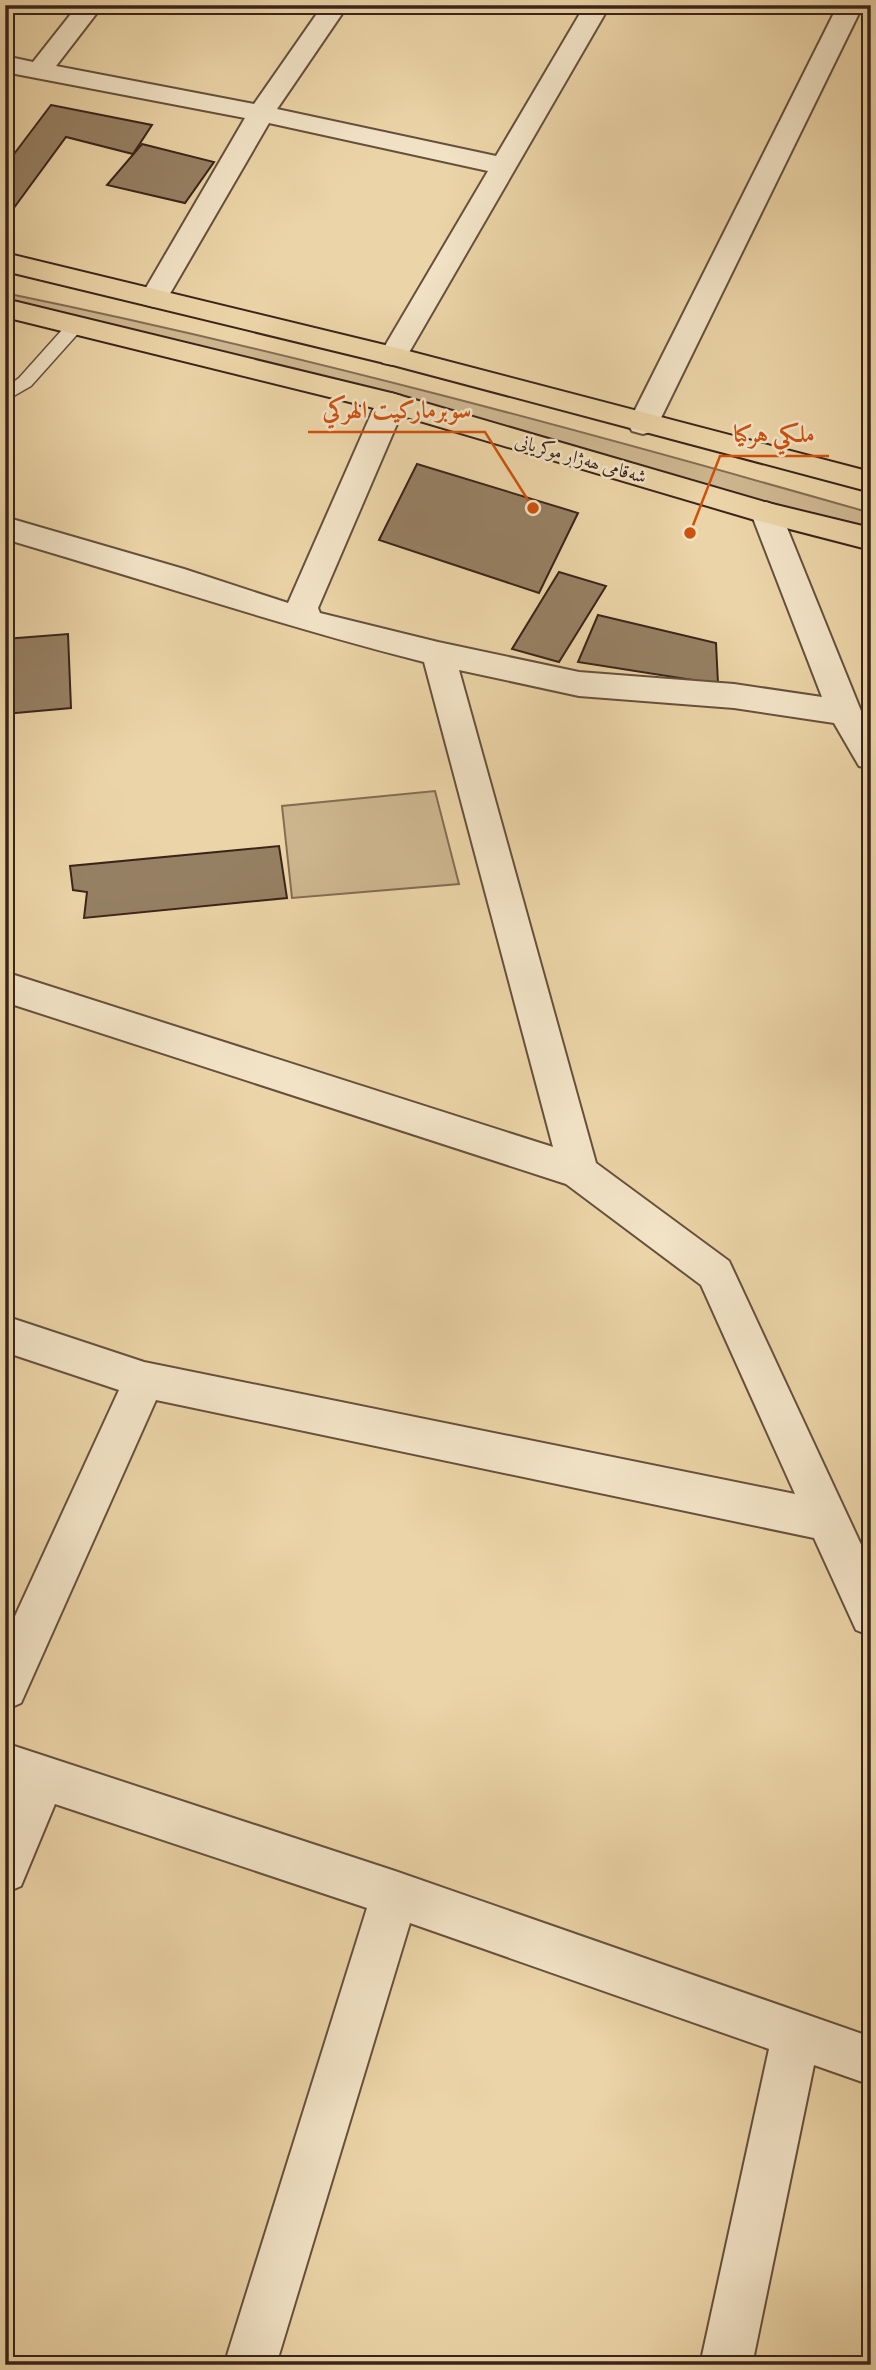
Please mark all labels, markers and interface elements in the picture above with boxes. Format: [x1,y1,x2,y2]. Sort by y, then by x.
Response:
callout: سوبرماركيت الهركي [308,387,485,432]
text: سوبرماركيت الهركي [322,395,471,429]
callout: ملكي هركيا [720,411,829,456]
text: ملكي هركيا [733,419,815,456]
street label: شەقامی ھەژار موکریانی [512,429,649,489]

